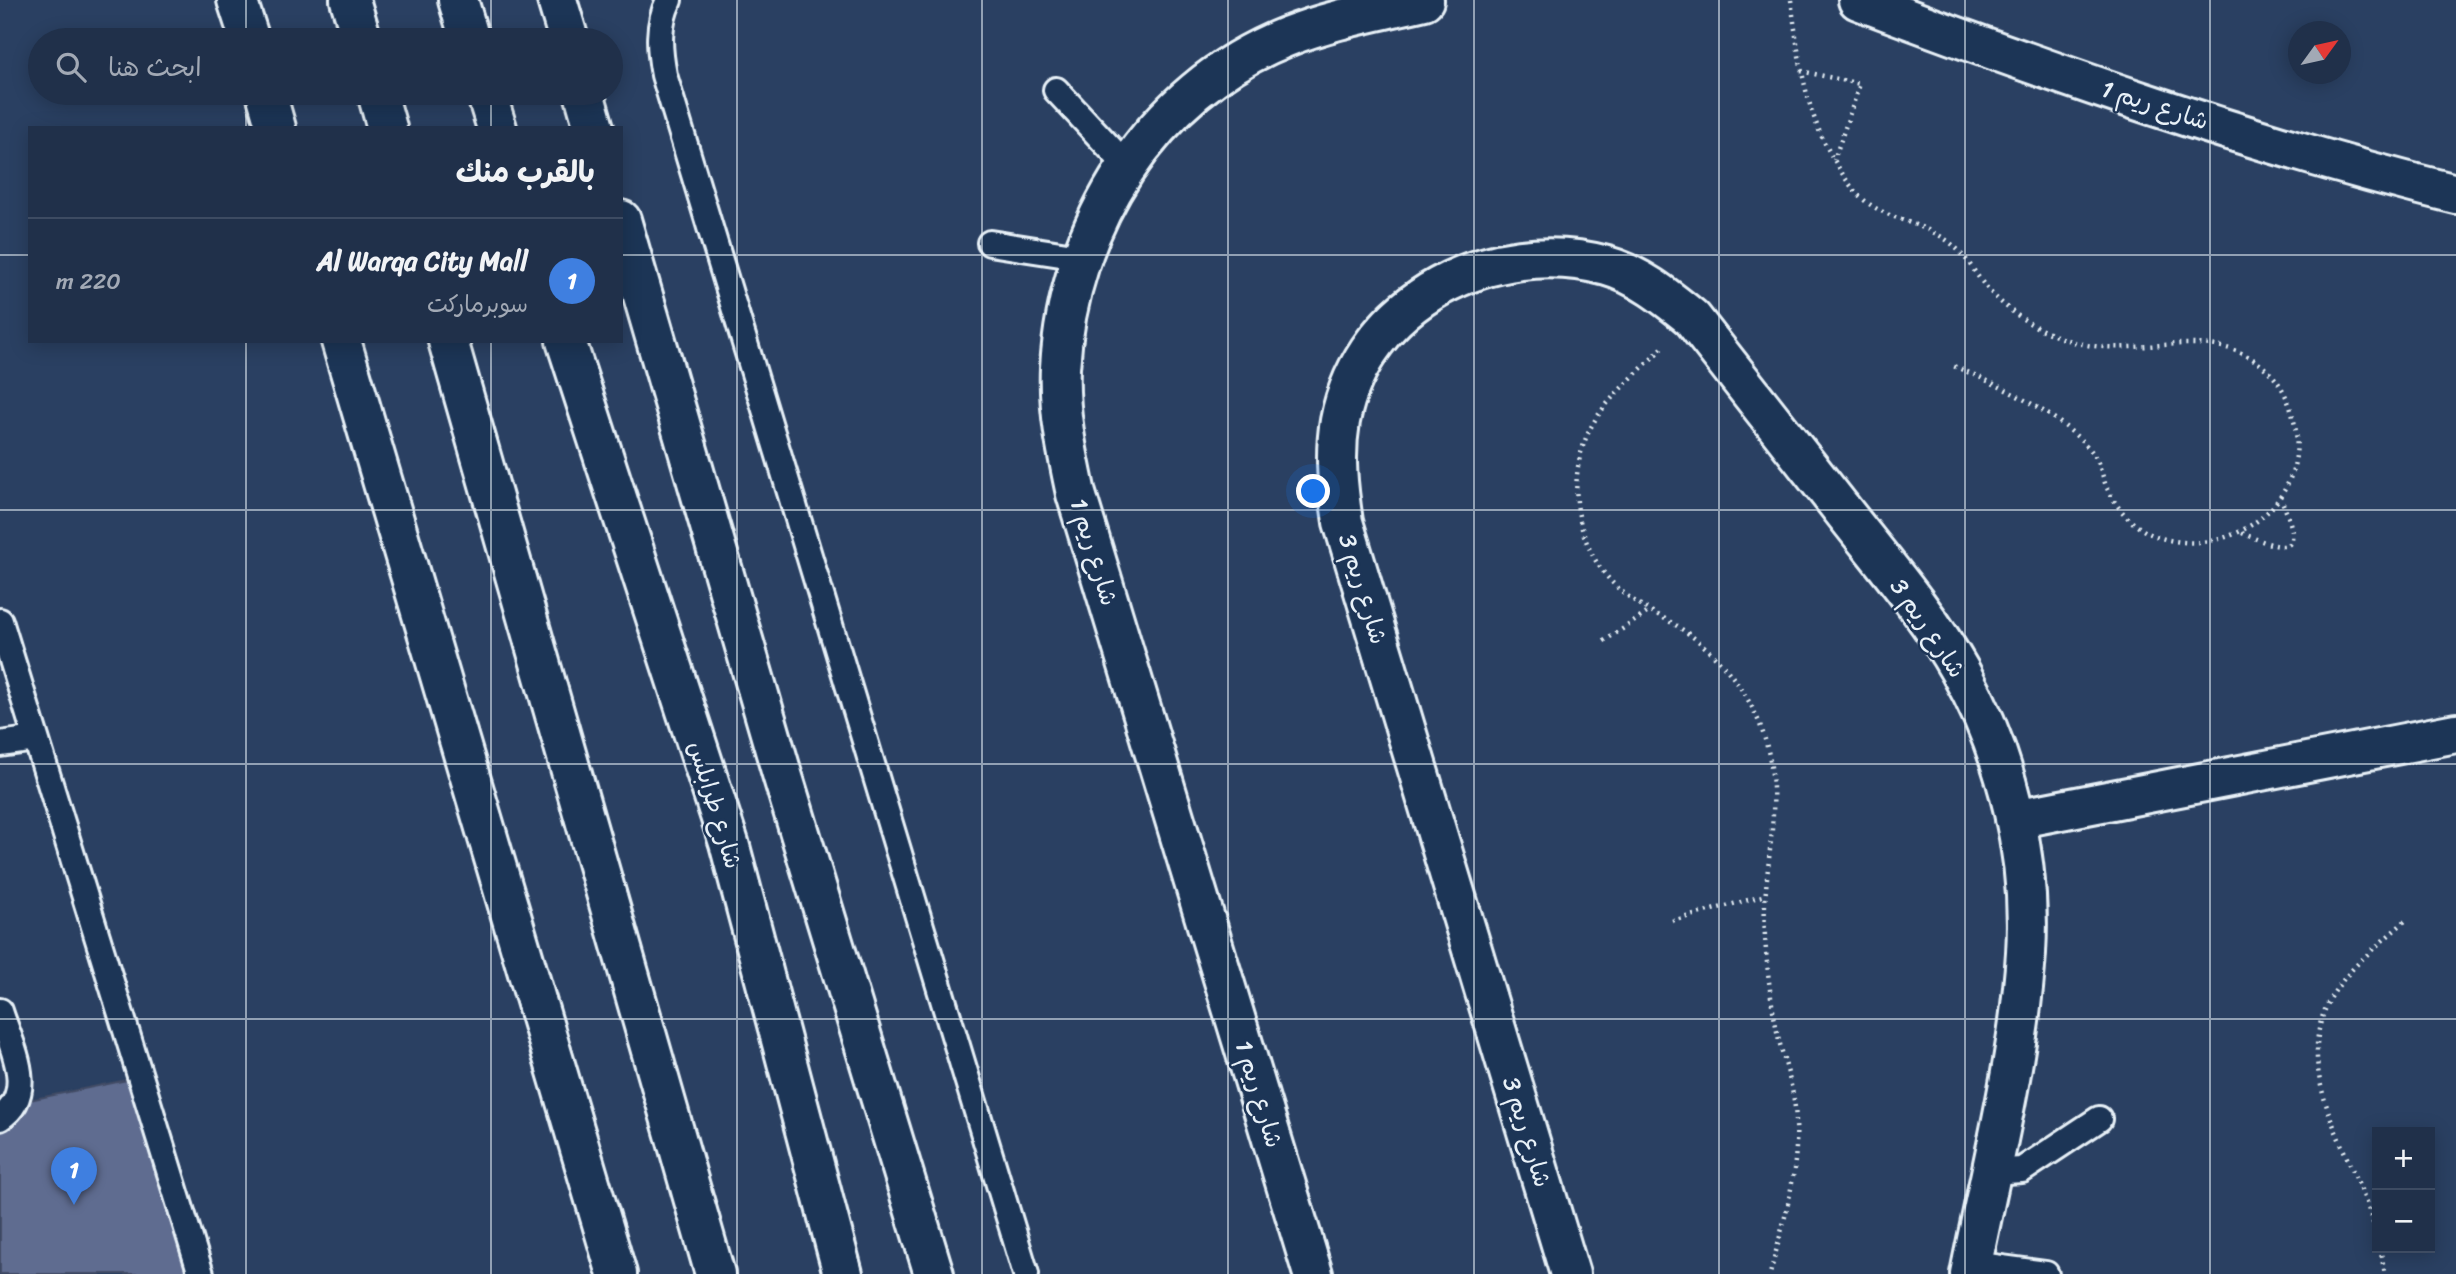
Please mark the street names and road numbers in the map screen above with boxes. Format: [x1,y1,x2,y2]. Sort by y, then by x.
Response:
street label: شارع ريم 1 [2096,68,2214,142]
street label: شارع ريم 1 [1058,493,1130,611]
street label: شارع ريم 3 [1326,529,1400,649]
street label: شارع ريم 3 [1879,569,1977,687]
street label: شارع طرابلس [676,736,754,874]
street label: شارع ريم 1 [1223,1035,1295,1153]
street label: شارع ريم 3 [1490,1072,1564,1192]

